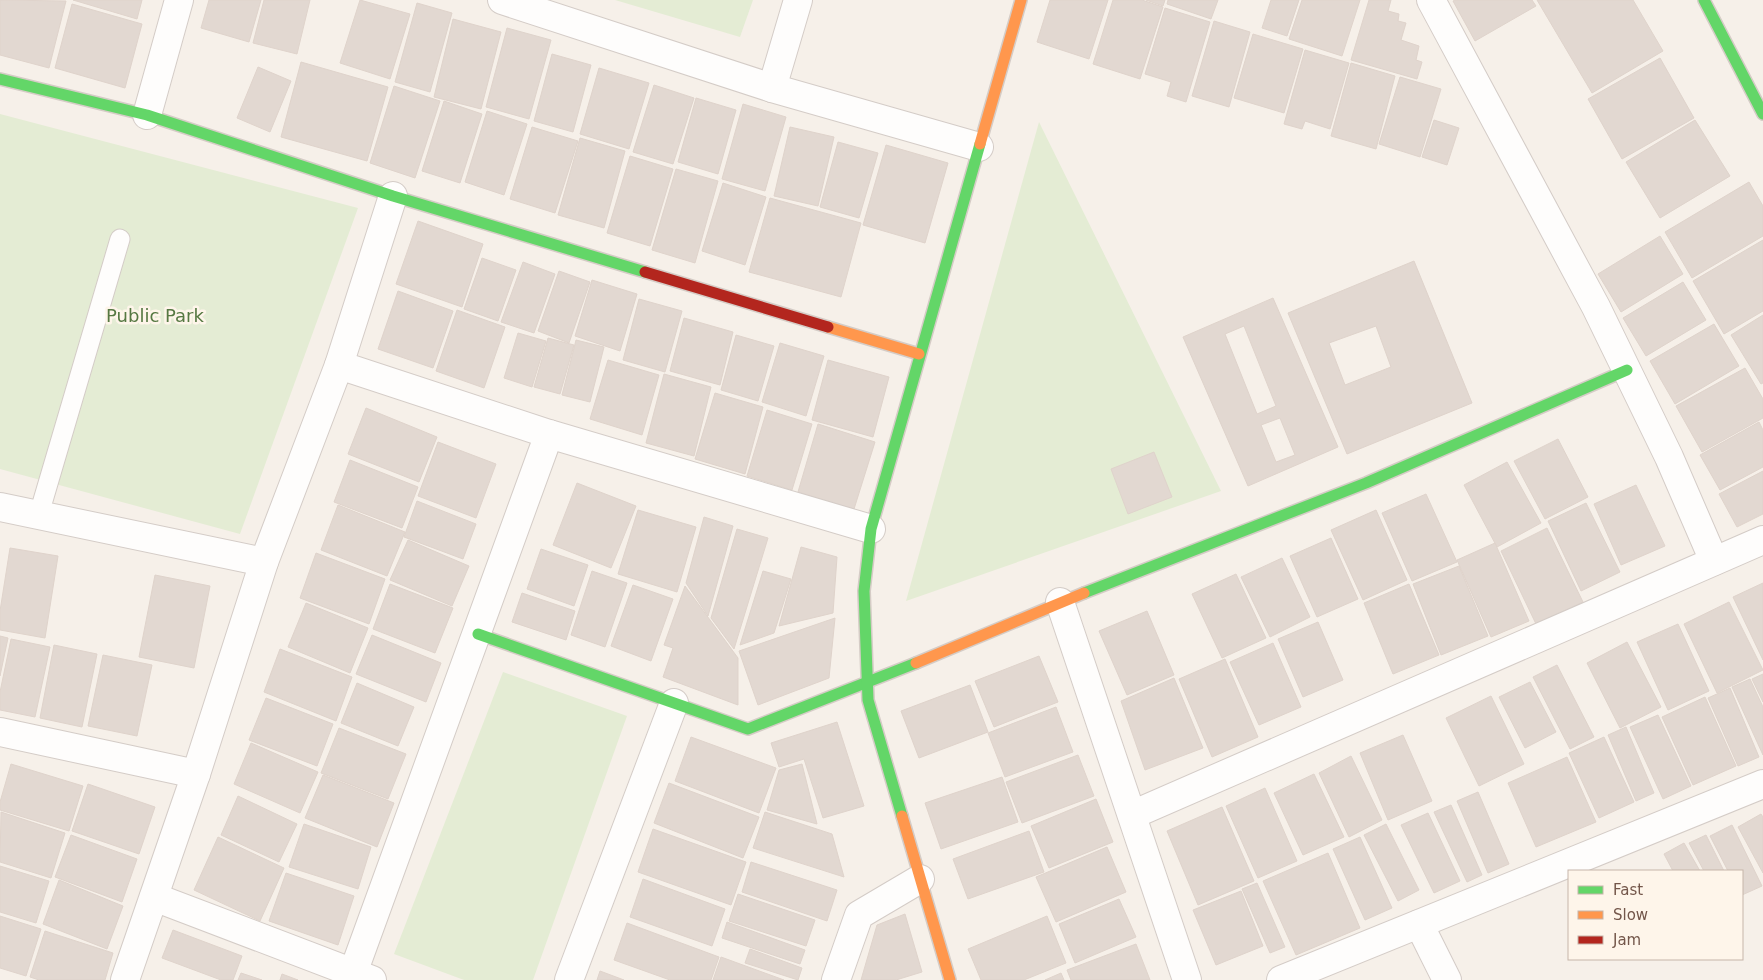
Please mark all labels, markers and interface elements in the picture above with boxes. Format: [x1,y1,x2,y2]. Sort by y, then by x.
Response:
park label: Public Park [106,305,205,326]
legend [1568,870,1743,960]
text: Fast [1613,881,1643,899]
text: Slow [1613,906,1648,924]
text: Jam [1612,931,1641,949]

